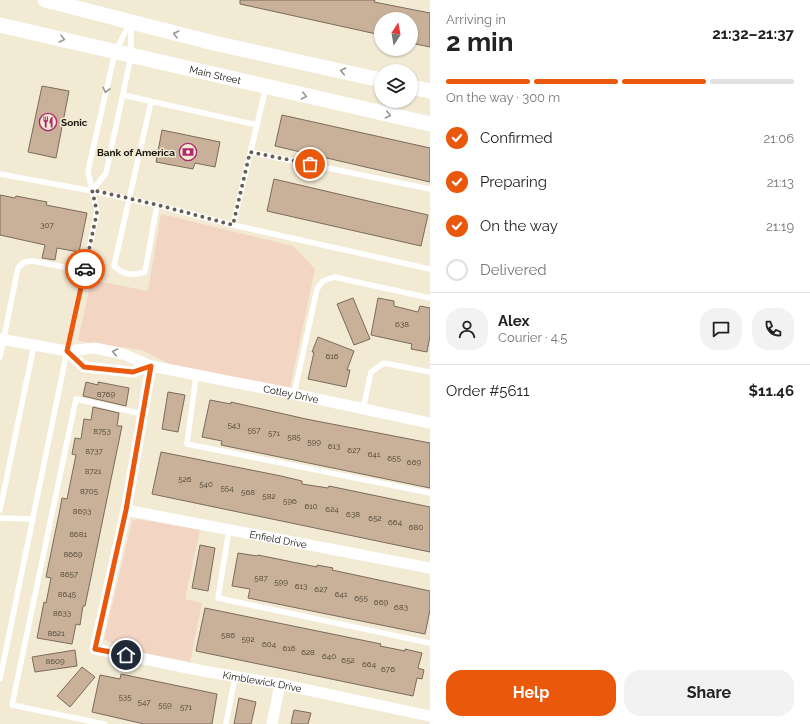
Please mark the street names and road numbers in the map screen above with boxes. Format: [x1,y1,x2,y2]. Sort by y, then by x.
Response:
street label: Main Street [188,64,243,86]
street label: Cotley Drive [262,383,320,405]
street label: Enfield Drive [249,529,308,550]
street label: Kimblewick Drive [222,669,303,695]

